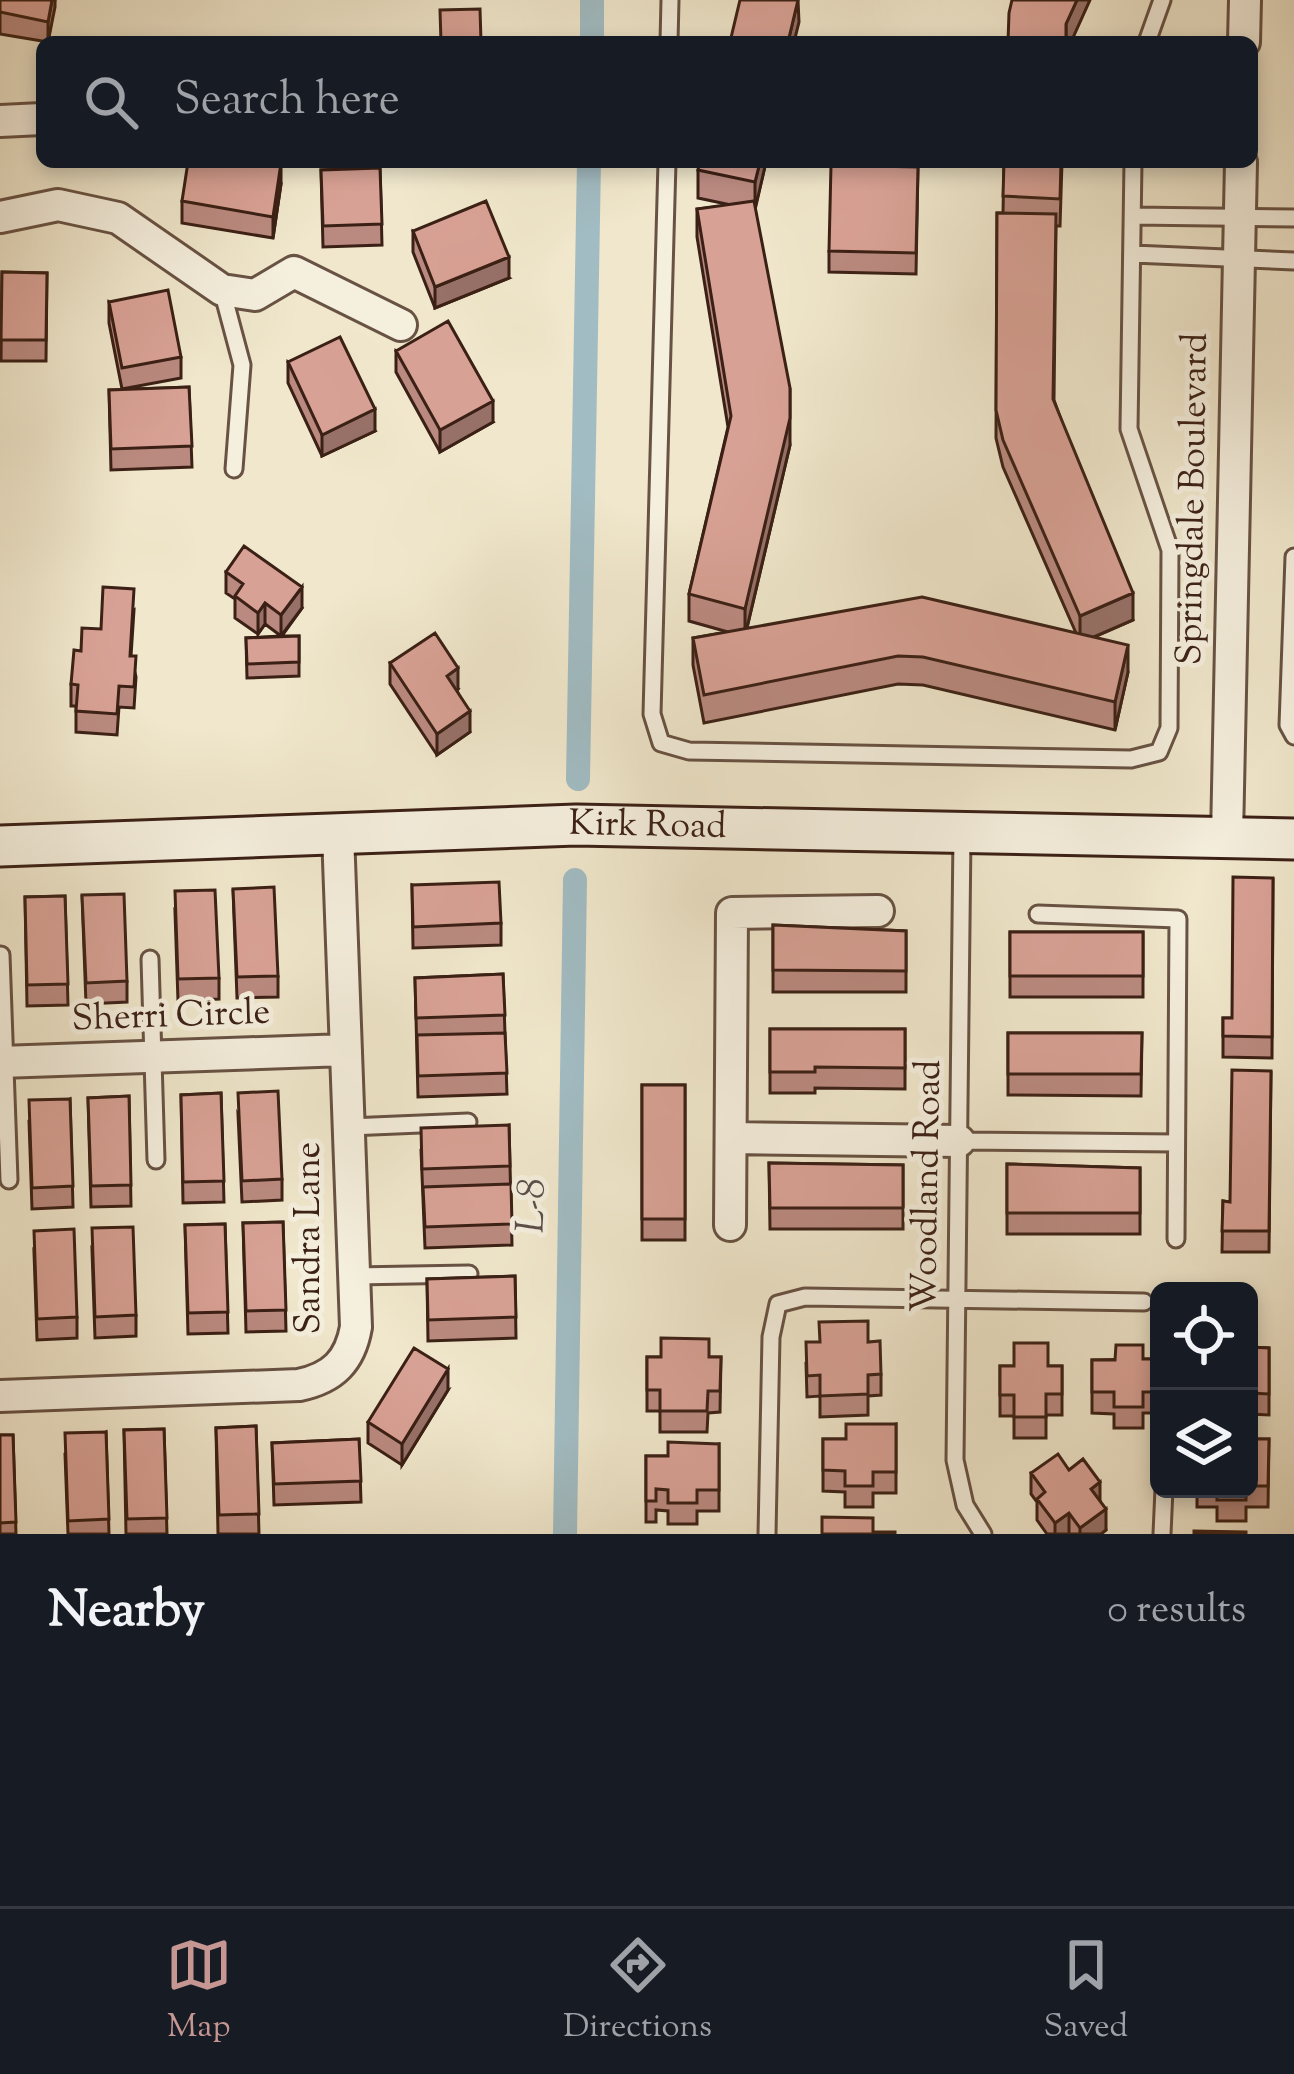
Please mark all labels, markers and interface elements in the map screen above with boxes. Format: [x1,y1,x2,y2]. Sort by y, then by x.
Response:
search box [36,36,1258,168]
icon: search [78,69,144,135]
text: Search here [174,70,400,135]
street label: Springdale Boulevard [1165,332,1223,666]
street label: Kirk Road [568,799,727,854]
street label: Sherri Circle [71,988,271,1046]
street label: Woodland Road [900,1059,956,1313]
street label: Sandra Lane [284,1142,336,1334]
water label: L-8 [506,1178,562,1234]
map controls [1150,1282,1258,1498]
button: locate [1150,1282,1258,1390]
button: layers [1150,1390,1258,1498]
text: Nearby [48,1576,205,1649]
text: 0 results [1107,1584,1246,1640]
tab: Map [166,1932,232,2052]
tab: Directions [563,1932,712,2052]
tab: Saved [1044,1932,1128,2052]

